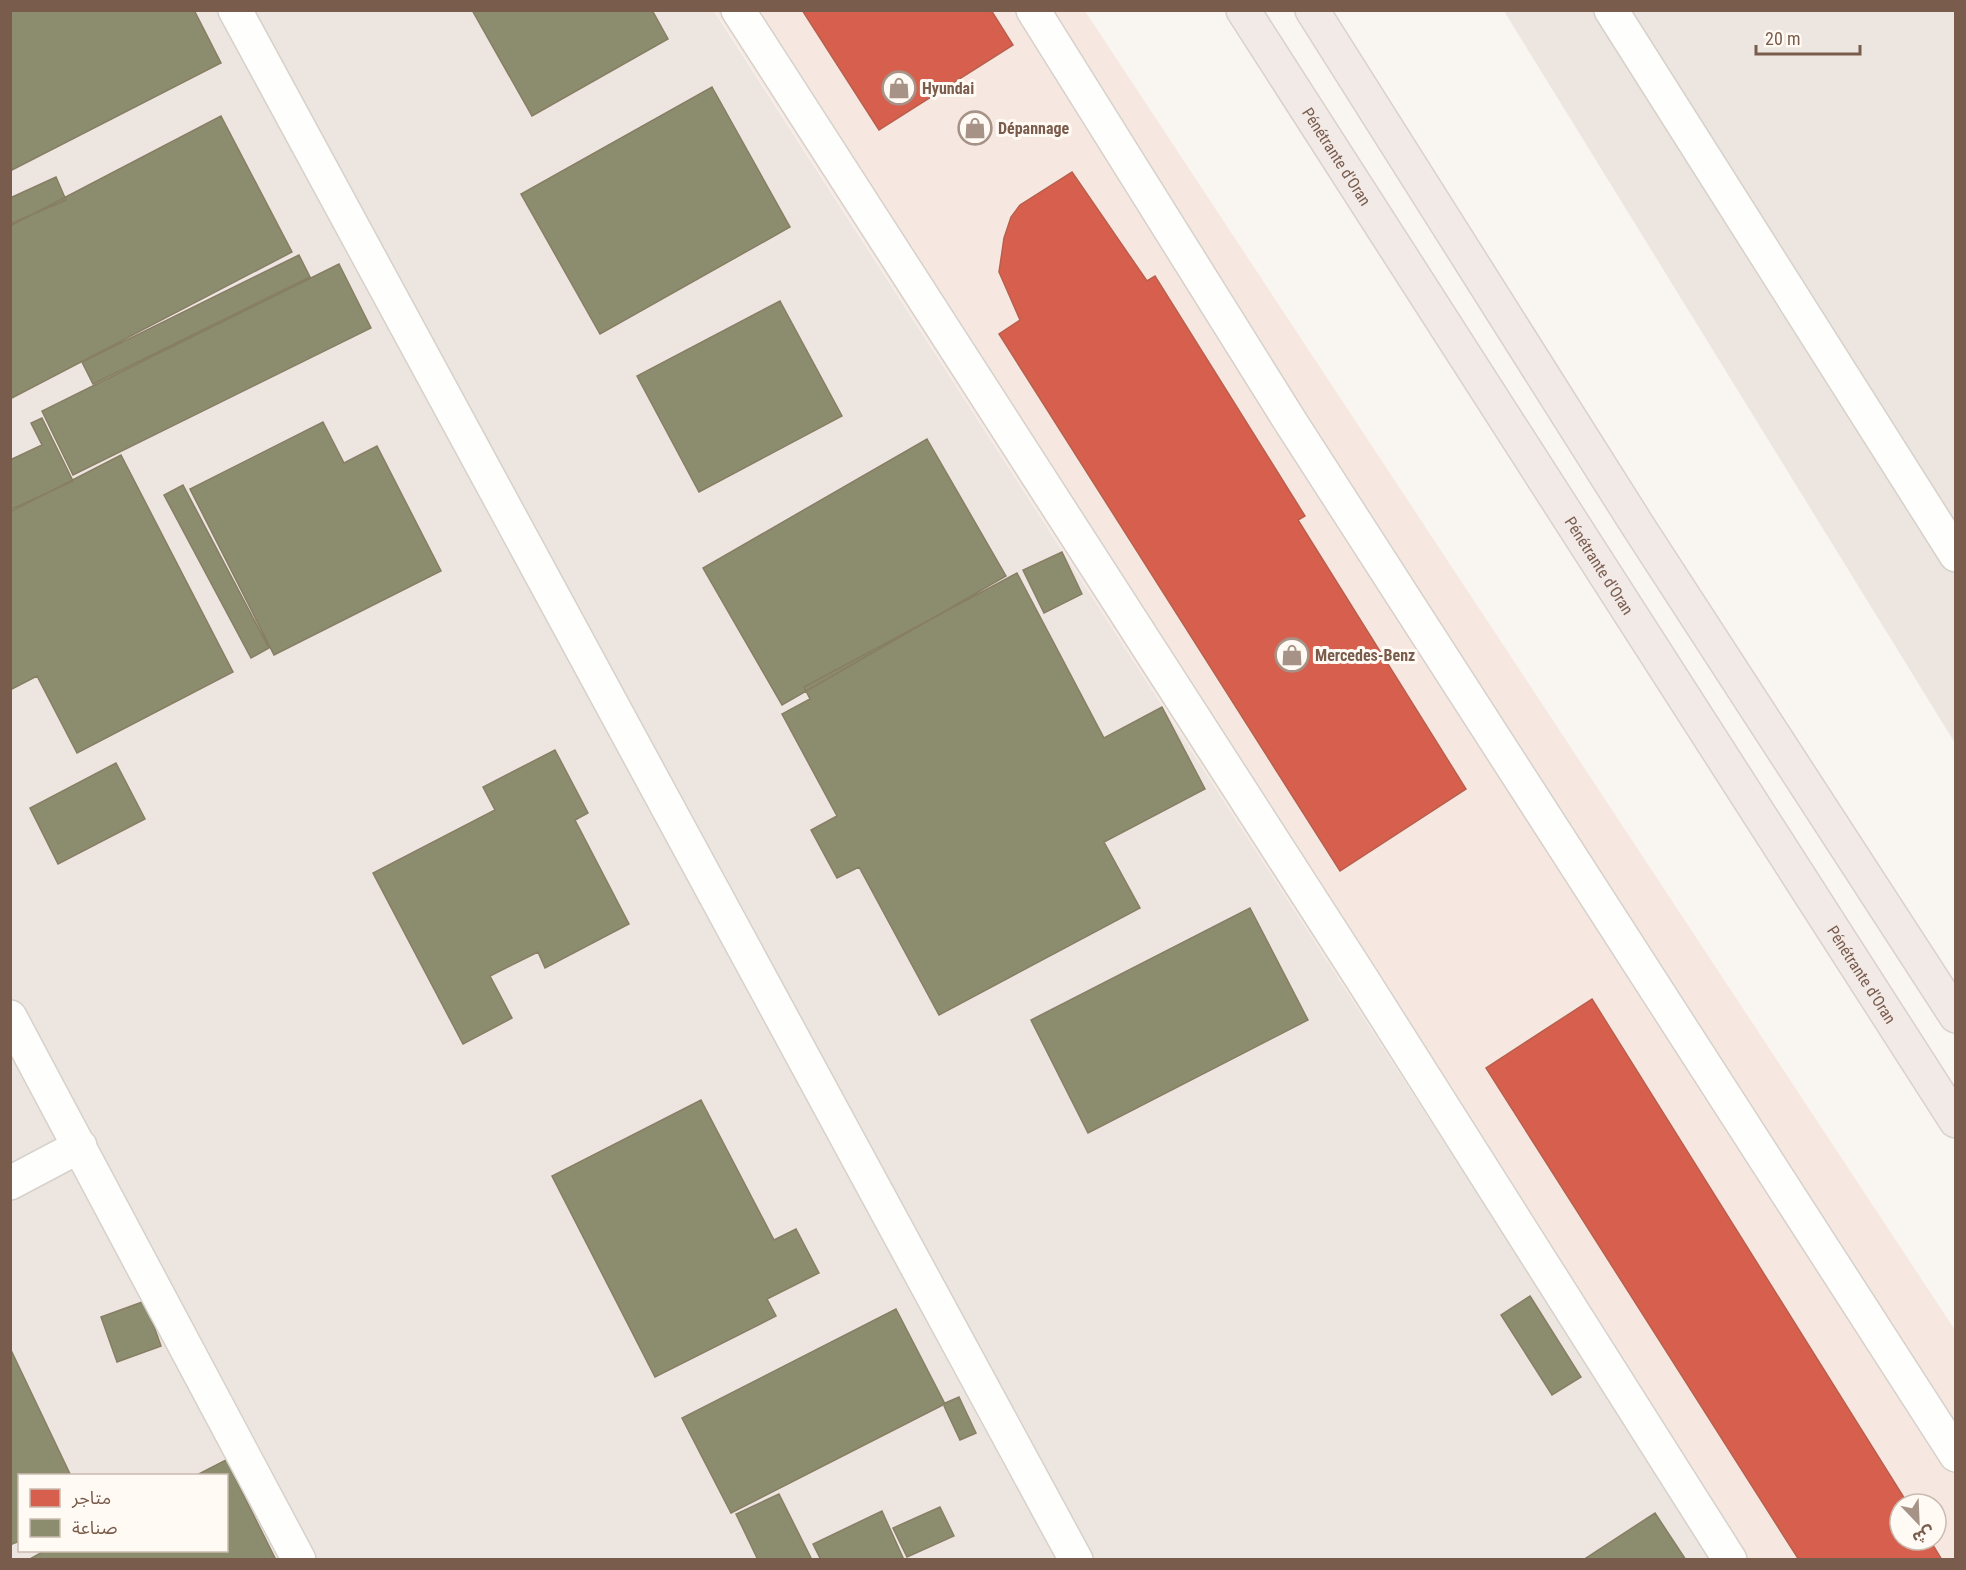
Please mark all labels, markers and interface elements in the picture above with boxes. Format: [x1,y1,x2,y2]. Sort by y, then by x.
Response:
scale bar [1756,18,1860,56]
text: 20 m [1765,28,1800,49]
shop icon: Hyundai [881,70,917,106]
place label: Hyundai [922,79,974,98]
street label: Pénétrante d'Oran [1298,104,1375,209]
shop icon: Dépannage [957,110,993,146]
place label: Dépannage [998,119,1070,138]
street label: Pénétrante d'Oran [1561,513,1637,618]
shop icon: Mercedes-Benz [1274,637,1310,673]
place label: Mercedes-Benz [1315,646,1415,665]
street label: Pénétrante d'Oran [1823,922,1900,1027]
legend [18,1474,228,1552]
text: متاجر [71,1487,111,1509]
north arrow [1888,1492,1948,1552]
text: صناعة [72,1517,117,1538]
text: ش [1910,1522,1937,1548]

